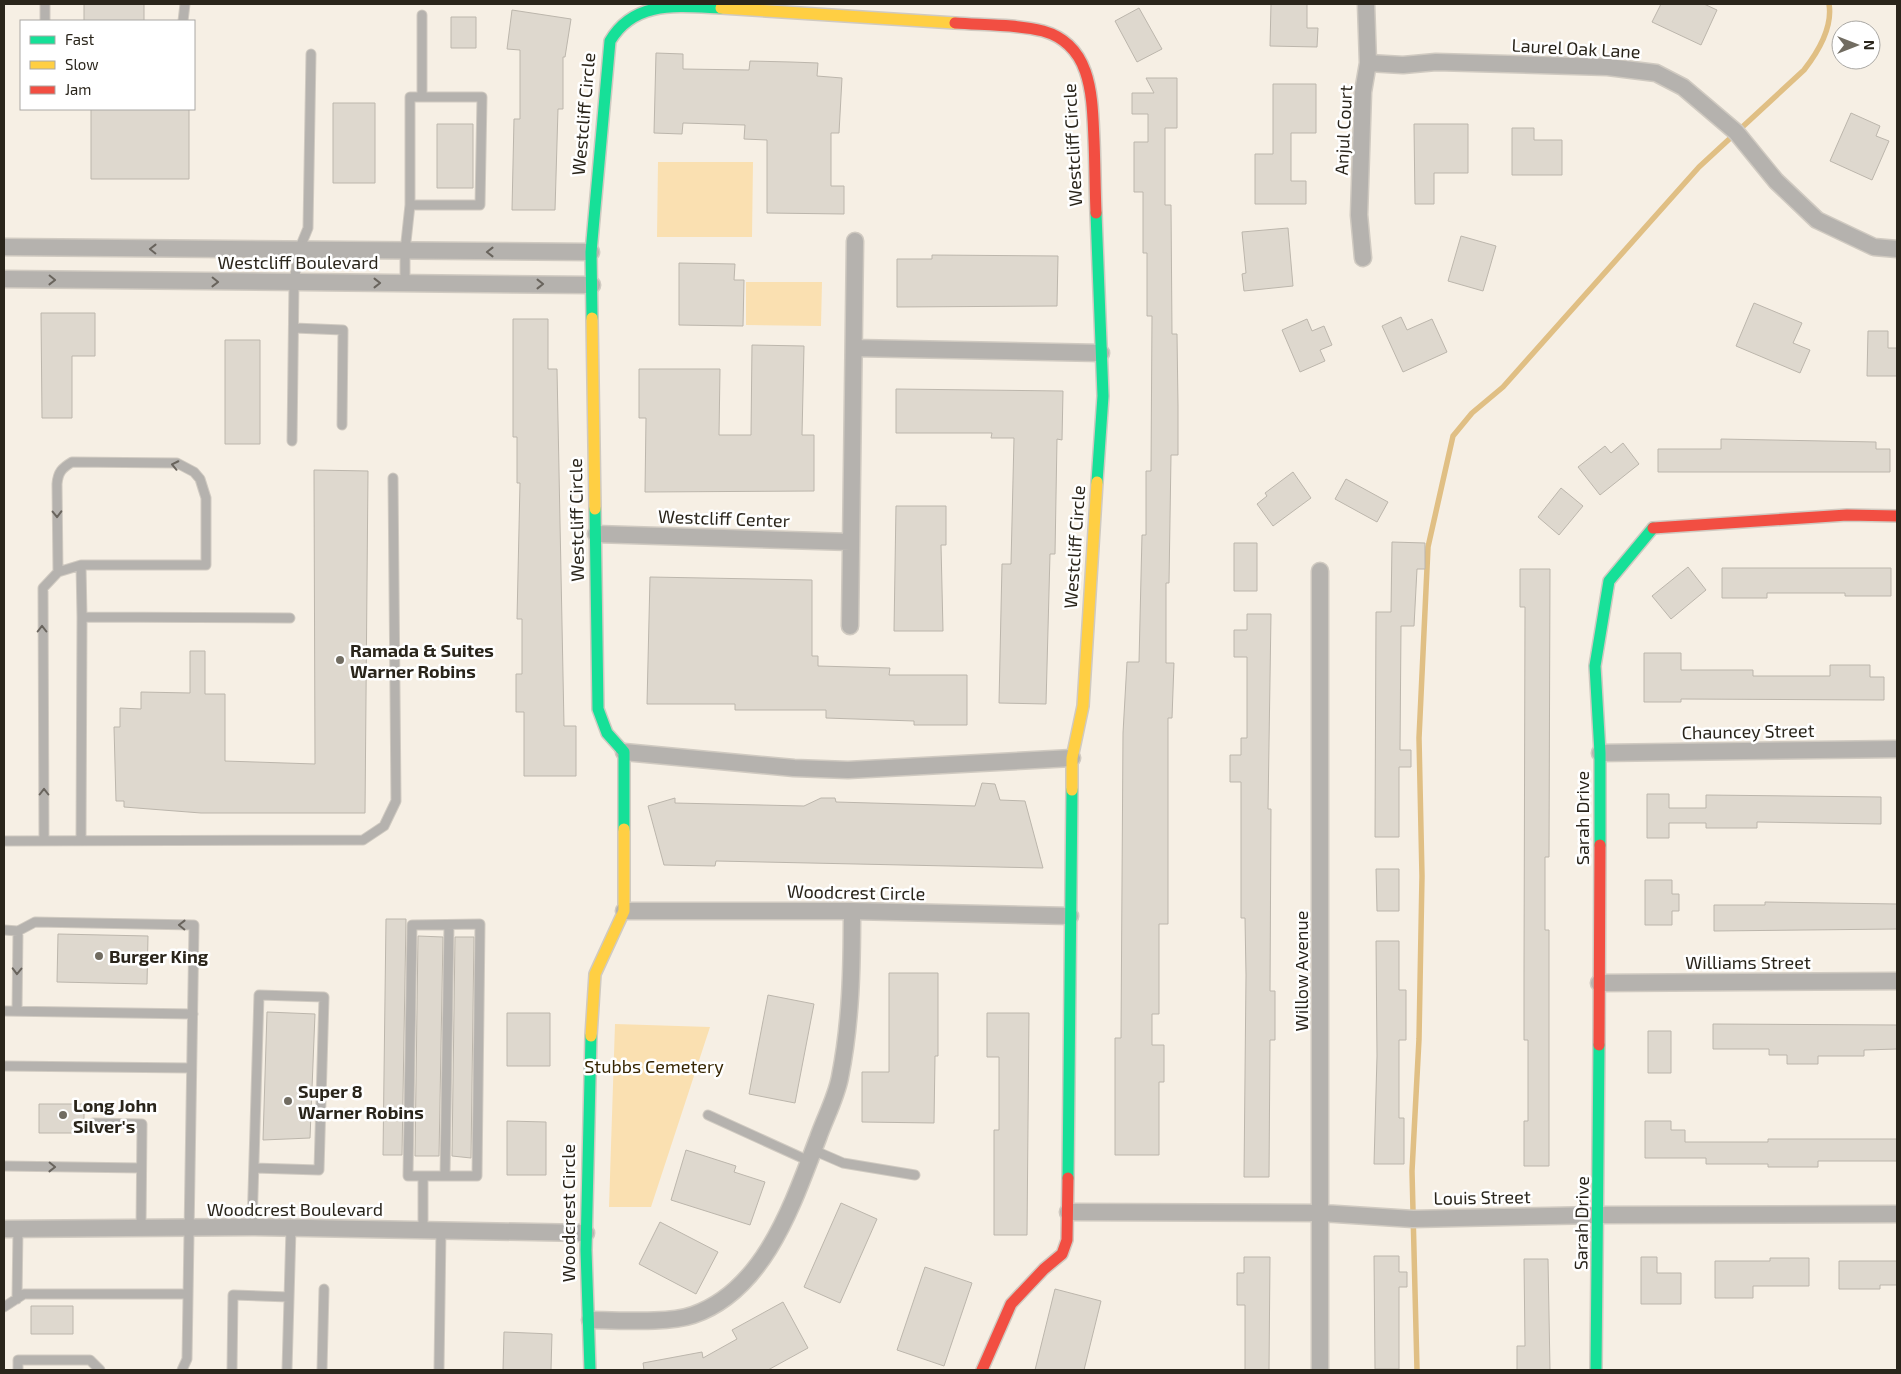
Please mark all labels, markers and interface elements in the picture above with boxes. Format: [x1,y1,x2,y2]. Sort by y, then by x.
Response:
legend [20,20,195,110]
north arrow [1831,20,1881,70]
text: Fast [65,30,95,48]
street label: Laurel Oak Lane [1511,34,1641,62]
text: N [1861,40,1878,50]
street label: Westcliff Circle [567,52,599,176]
text: Slow [65,55,99,73]
text: Jam [65,80,91,98]
street label: Westcliff Circle [1058,83,1086,207]
street label: Anjul Court [1330,84,1356,176]
one-way arrow [148,244,156,254]
one-way arrow [486,246,494,257]
street label: Westcliff Boulevard [217,251,379,273]
one-way arrow [49,275,57,285]
one-way arrow [211,276,219,287]
one-way arrow [374,278,382,288]
one-way arrow [536,279,544,289]
street label: Westcliff Circle [564,458,588,582]
one-way arrow [171,460,180,471]
street label: Westcliff Circle [1059,485,1089,609]
street label: Westcliff Center [658,505,790,531]
one-way arrow [52,510,63,518]
one-way arrow [37,625,47,633]
place label: Ramada & Suites Warner Robins [350,639,494,682]
marker: Ramada & Suites Warner Robins [334,654,346,666]
street label: Chauncey Street [1681,719,1815,743]
street label: Sarah Drive [1571,771,1593,865]
one-way arrow [39,788,49,796]
street label: Woodcrest Circle [787,880,925,904]
street label: Willow Avenue [1290,911,1312,1031]
one-way arrow [178,919,186,930]
place label: Burger King [109,945,209,967]
marker: Burger King [93,950,105,962]
street label: Williams Street [1685,951,1811,973]
one-way arrow [12,968,22,975]
park label: Stubbs Cemetery [584,1055,724,1077]
place label: Super 8 Warner Robins [298,1080,424,1123]
place label: Long John Silver's [73,1094,157,1137]
marker: Super 8 Warner Robins [282,1095,294,1107]
marker: Long John Silver's [57,1109,69,1121]
street label: Woodcrest Circle [557,1144,579,1282]
one-way arrow [49,1161,57,1172]
street label: Sarah Drive [1569,1176,1593,1270]
street label: Louis Street [1433,1185,1531,1209]
street label: Woodcrest Boulevard [207,1198,383,1220]

